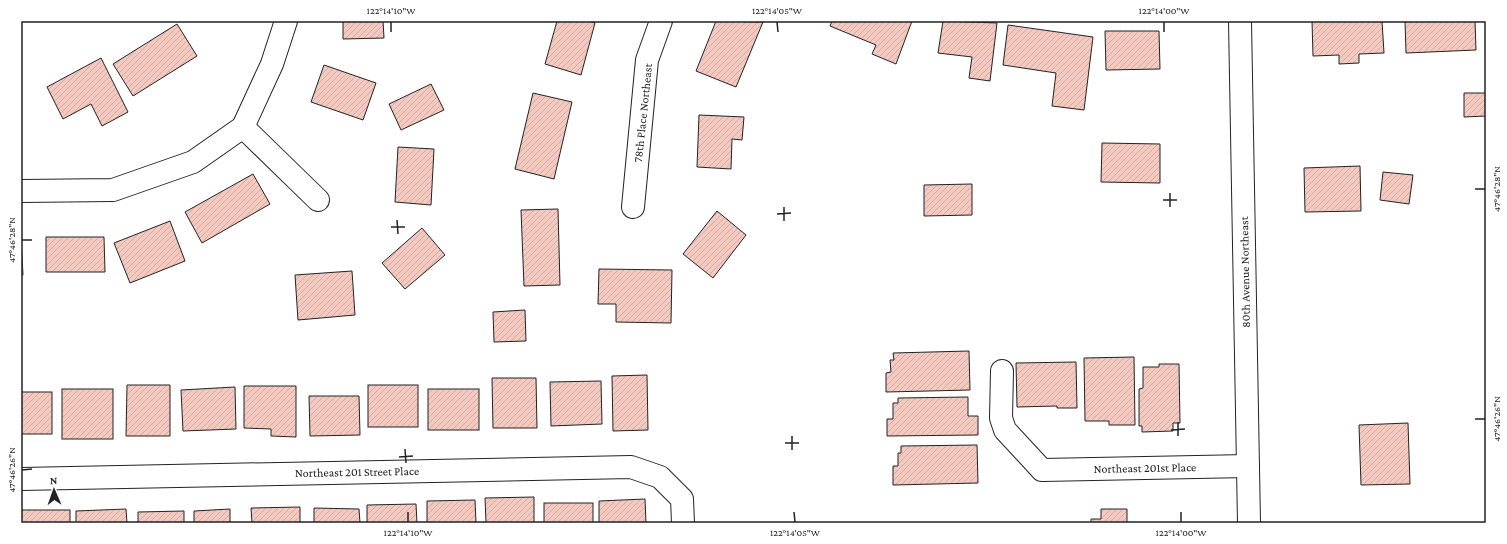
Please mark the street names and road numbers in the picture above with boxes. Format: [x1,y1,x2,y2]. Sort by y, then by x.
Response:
street label: 78th Place Northeast [631,62,655,163]
street label: 80th Avenue Northeast [1237,215,1253,328]
street label: Northeast 201st Place [1094,460,1196,476]
street label: Northeast 201 Street Place [295,464,419,480]

